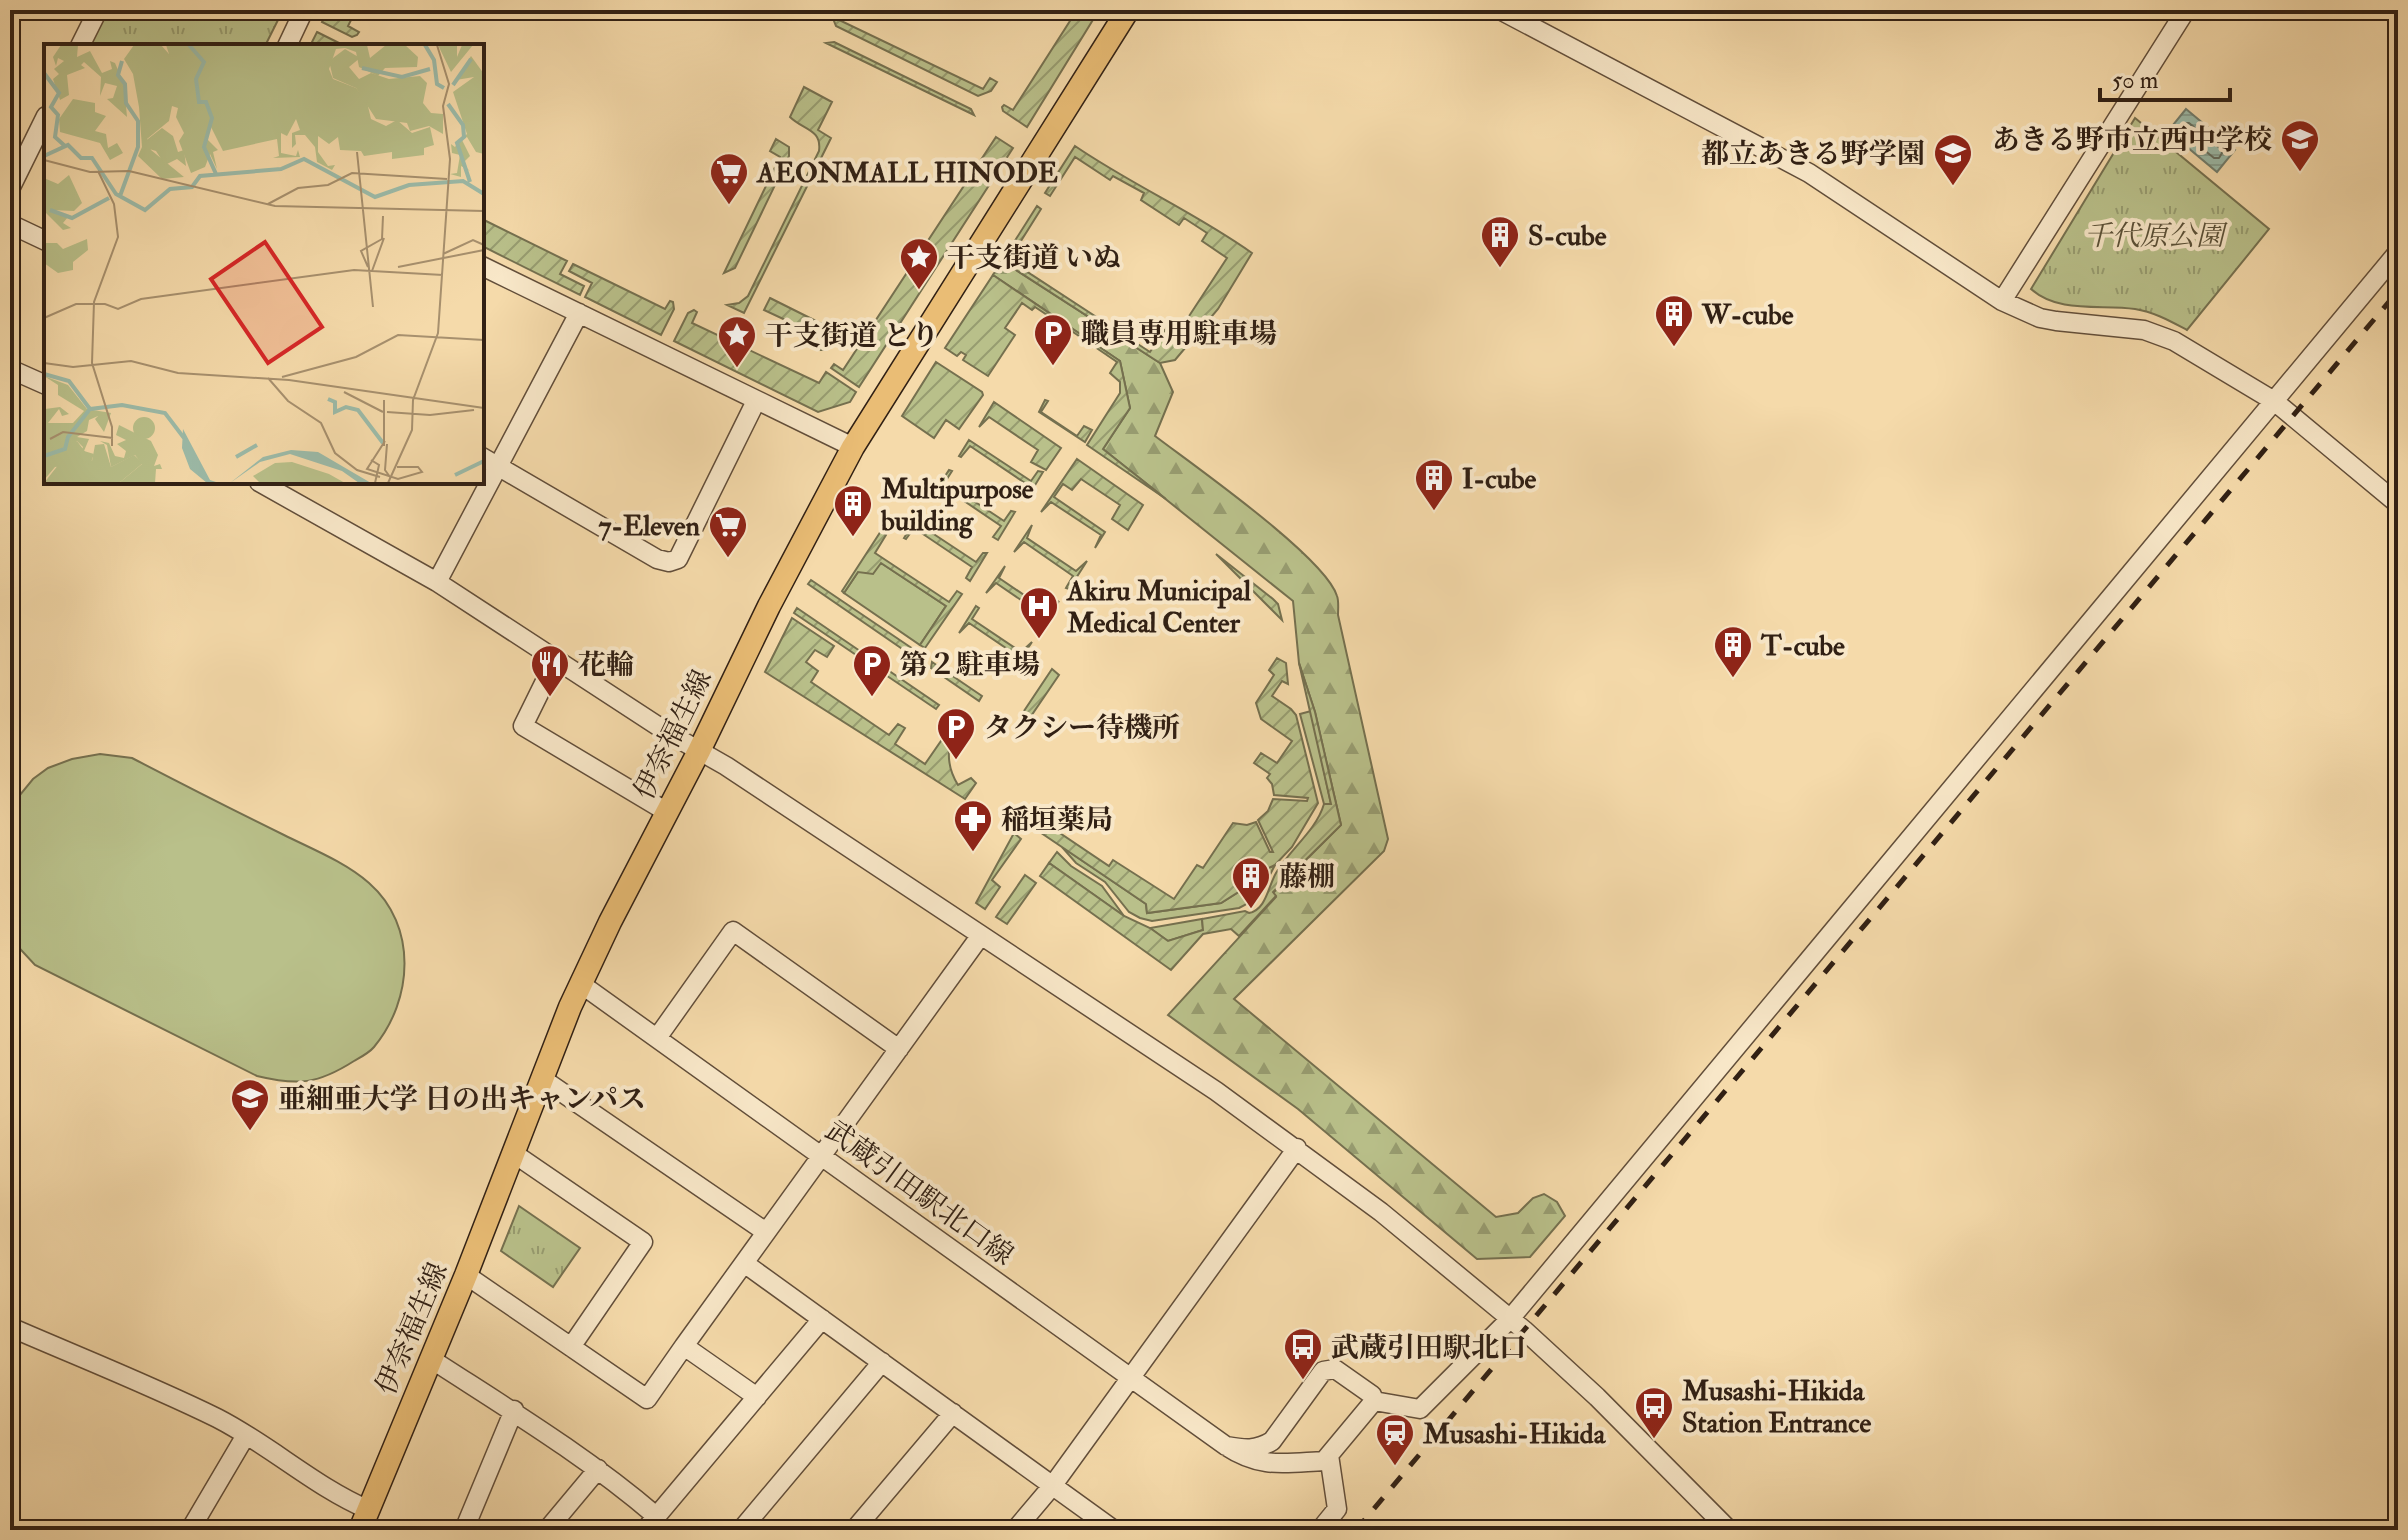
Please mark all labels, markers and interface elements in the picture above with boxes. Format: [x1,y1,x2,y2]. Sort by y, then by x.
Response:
inset map [44,44,484,484]
scale bar [2100,52,2230,102]
text: 50 m [2112,65,2159,96]
school or university icon: あきる野市立西中学校 [2279,118,2321,173]
place label: あきる野市立西中学校 [1992,123,2272,158]
school or university icon: 都立あきる野学園 [1932,132,1974,187]
place label: 都立あきる野学園 [1701,137,1925,172]
supermarket icon: AEONMALL HINODE [708,151,750,206]
place label: AEONMALL HINODE [756,156,1058,191]
building icon: S-cube [1479,214,1521,269]
place label: S-cube [1528,219,1607,254]
park label: 千代原公園 [2084,219,2228,254]
place icon: 干支街道 いぬ [898,236,940,291]
place label: 干支街道 いぬ [947,241,1121,276]
building icon: W-cube [1653,293,1695,348]
place label: W-cube [1701,298,1794,333]
parking icon: 職員専用駐車場 [1032,312,1074,367]
place icon: 干支街道 とり [716,314,758,369]
place label: 職員専用駐車場 [1081,317,1277,352]
place label: 干支街道 とり [765,319,939,354]
building icon: I-cube [1413,457,1455,512]
place label: I-cube [1462,462,1537,497]
place label: Multipurpose building [880,472,1034,539]
building icon: Multipurpose building [832,483,874,538]
supermarket icon: 7-Eleven [707,504,749,559]
place label: 7-Eleven [598,509,701,544]
place label: Akiru Municipal Medical Center [1066,574,1252,641]
hospital icon: Akiru Municipal Medical Center [1018,585,1060,640]
building icon: T-cube [1712,624,1754,679]
place label: T-cube [1760,629,1845,664]
restaurant icon: 花輪 [529,643,571,698]
parking icon: 第２駐車場 [851,643,893,698]
place label: 花輪 [578,648,634,683]
place label: 第２駐車場 [900,648,1040,683]
street label: 伊奈福生線 [627,664,720,805]
parking icon: タクシー待機所 [935,706,977,761]
place label: タクシー待機所 [984,711,1180,746]
pharmacy icon: 稲垣薬局 [952,798,994,853]
place label: 稲垣薬局 [1001,803,1113,838]
building icon: 藤棚 [1230,855,1272,910]
place label: 藤棚 [1279,860,1335,895]
school or university icon: 亜細亜大学 日の出キャンパス [229,1077,271,1132]
place label: 亜細亜大学 日の出キャンパス [278,1082,646,1117]
street label: 武蔵引田駅北口線 [818,1113,1020,1273]
street label: 伊奈福生線 [369,1257,456,1400]
bus stop icon: 武蔵引田駅北口 [1282,1326,1324,1381]
place label: 武蔵引田駅北口 [1331,1331,1527,1366]
place label: Musashi-Hikida Station Entrance [1681,1374,1871,1441]
bus stop icon: Musashi-Hikida Station Entrance [1633,1385,1675,1440]
station icon: Musashi-Hikida [1374,1412,1416,1467]
place label: Musashi-Hikida [1422,1417,1607,1452]

